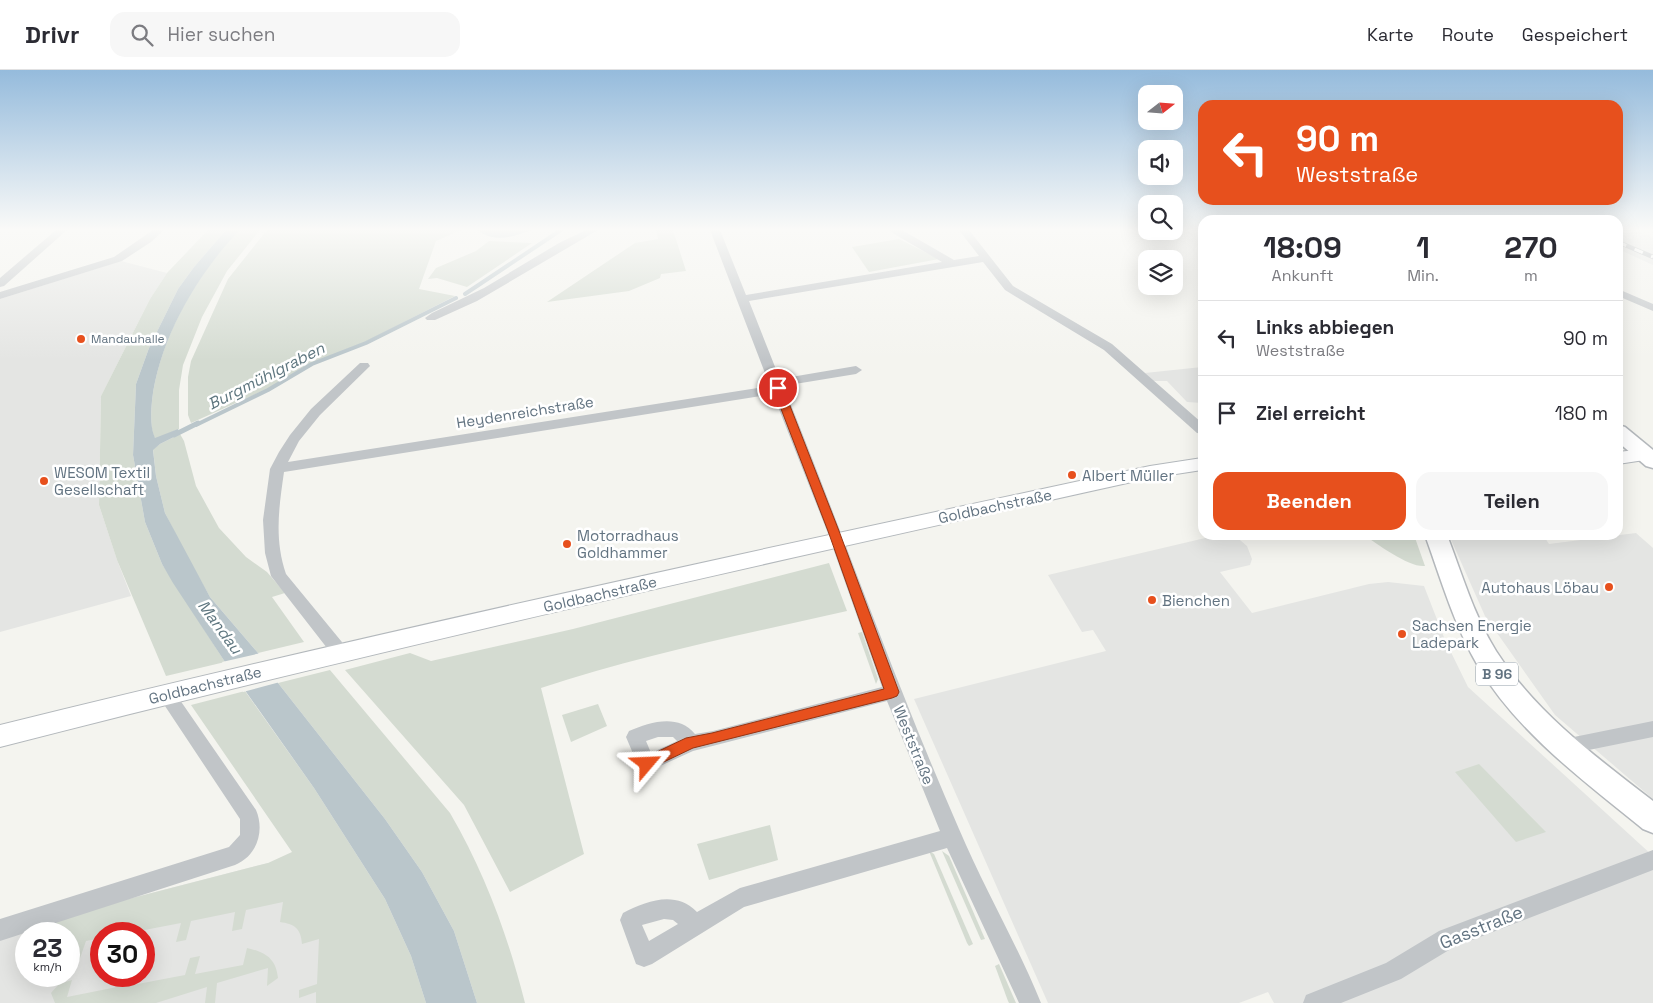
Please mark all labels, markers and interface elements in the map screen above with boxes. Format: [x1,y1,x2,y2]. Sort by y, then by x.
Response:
search box [110,12,460,57]
text: Drivr [25,19,80,50]
icon: search [128,21,156,49]
text: Hier suchen [168,22,276,47]
text: Karte [1367,23,1414,46]
text: Route [1442,23,1494,46]
text: Gespeichert [1522,23,1628,46]
north arrow [1138,85,1182,130]
map controls [1138,85,1183,295]
text: 90 m [1296,117,1379,161]
icon: left [1213,120,1278,185]
button: sound [1138,140,1183,185]
text: Weststraße [1296,160,1418,188]
button: search [1138,195,1183,240]
text: 18:09 [1263,228,1342,267]
text: 1 [1416,228,1430,267]
text: 270 [1504,228,1558,267]
button: layers [1138,250,1183,295]
text: Ankunft [1272,265,1334,286]
text: Min. [1407,265,1439,286]
text: m [1524,265,1538,286]
text: Links abbiegen [1256,315,1394,340]
icon: left [1213,324,1241,352]
text: 90 m [1563,326,1608,351]
place label: Mandauhalle [91,331,165,347]
marker: Mandauhalle [75,333,87,345]
water label: Burgmühlgraben [204,337,329,414]
text: Weststraße [1256,340,1345,361]
pin [757,367,799,409]
icon: arrive [764,374,792,402]
street label: Heydenreichstraße [455,392,595,432]
icon: arrive [1213,399,1241,427]
text: Ziel erreicht [1256,401,1366,426]
text: 180 m [1555,401,1608,426]
place label: WESOM Textil Gesellschaft [54,463,150,499]
place label: Albert Müller [1082,466,1174,485]
marker: Albert Müller [1066,469,1078,481]
button: Beenden [1213,472,1406,530]
button: Teilen [1416,472,1608,530]
marker: WESOM Textil Gesellschaft [38,475,50,487]
street label: Goldbachstraße [936,485,1054,527]
place label: Motorradhaus Goldhammer [577,526,679,562]
marker: Motorradhaus Goldhammer [561,538,573,550]
street label: Goldbachstraße [541,572,659,616]
place label: Autohaus Löbau [1481,578,1599,597]
marker: Autohaus Löbau [1603,581,1615,593]
place label: Bienchen [1162,591,1230,610]
marker: Bienchen [1146,594,1158,606]
water label: Mandau [193,596,247,659]
place label: Sachsen Energie Ladepark [1412,616,1532,652]
marker: Sachsen Energie Ladepark [1396,628,1408,640]
street label: Goldbachstraße [147,662,264,708]
road number: B 96 [1476,662,1518,686]
street label: Weststraße [890,703,938,787]
position arrow [620,737,672,789]
street label: Gasstraße [1436,900,1526,954]
speed limit sign: 30 [90,922,155,987]
text: 23 [32,932,63,964]
text: km/h [33,959,62,975]

